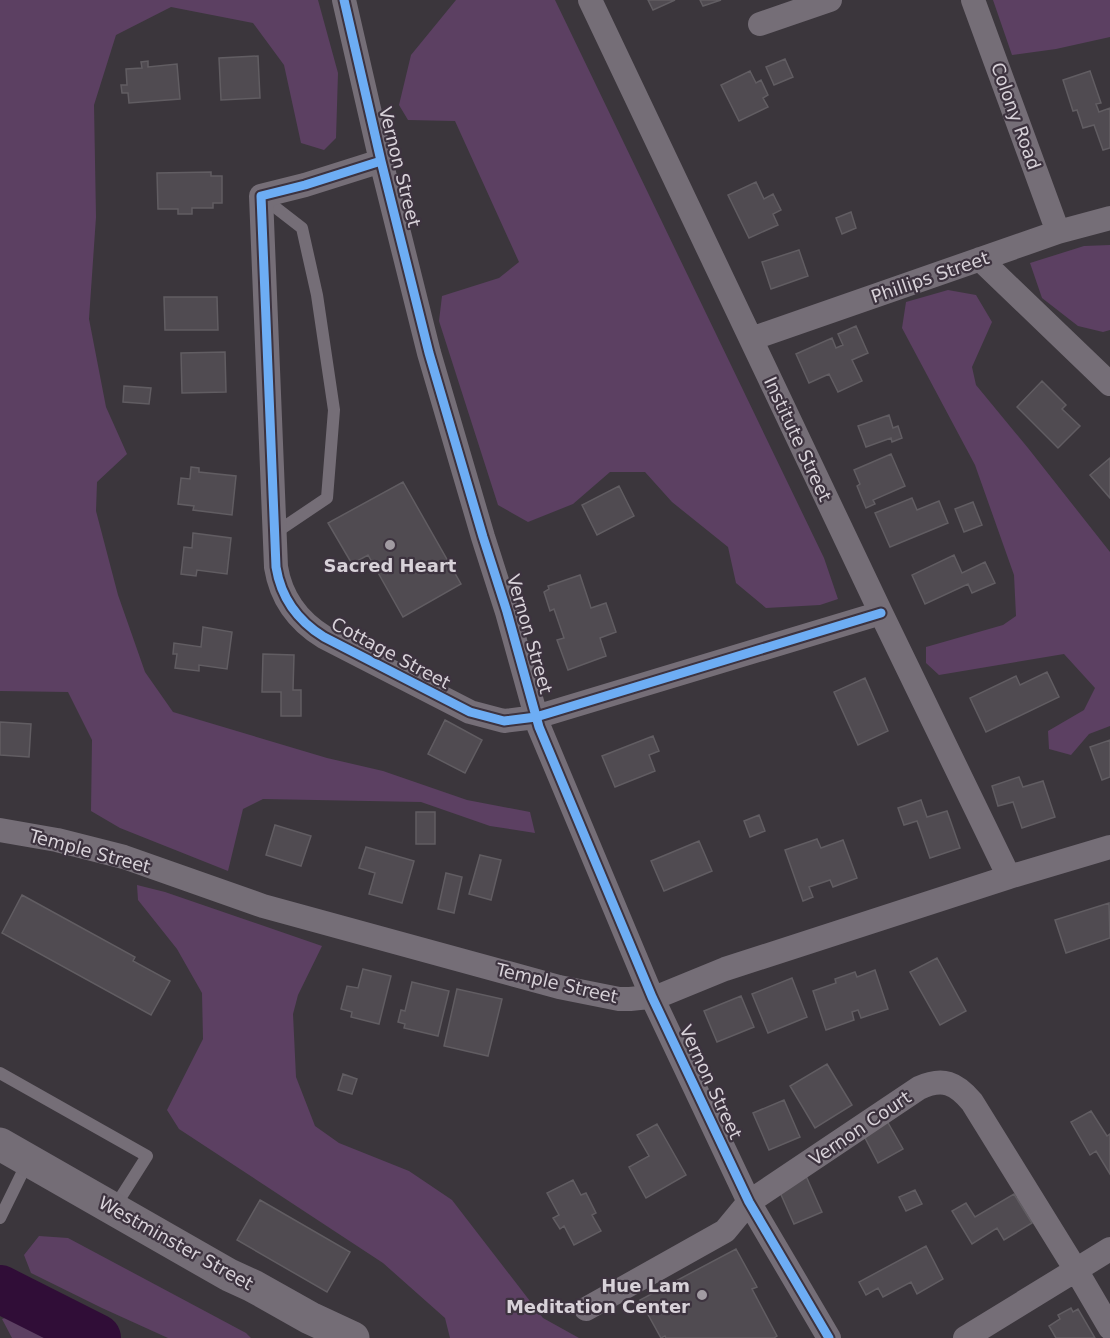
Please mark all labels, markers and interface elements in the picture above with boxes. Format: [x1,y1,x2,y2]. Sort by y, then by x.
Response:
street label: Colony Road [987,60,1045,172]
street label: Vernon Street [375,105,425,229]
street label: Phillips Street [868,247,992,307]
street label: Institute Street [760,373,836,505]
marker: Sacred Heart [383,538,397,552]
place label: Sacred Heart [324,555,457,576]
street label: Vernon Street [503,572,557,696]
street label: Cottage Street [328,613,454,693]
street label: Temple Street [26,824,153,877]
street label: Temple Street [493,959,620,1007]
street label: Vernon Street [675,1022,747,1142]
street label: Vernon Court [805,1086,915,1170]
street label: Westminster Street [95,1192,257,1294]
place label: Hue Lam Meditation Center [506,1275,690,1317]
marker: Hue Lam Meditation Center [695,1288,709,1302]

